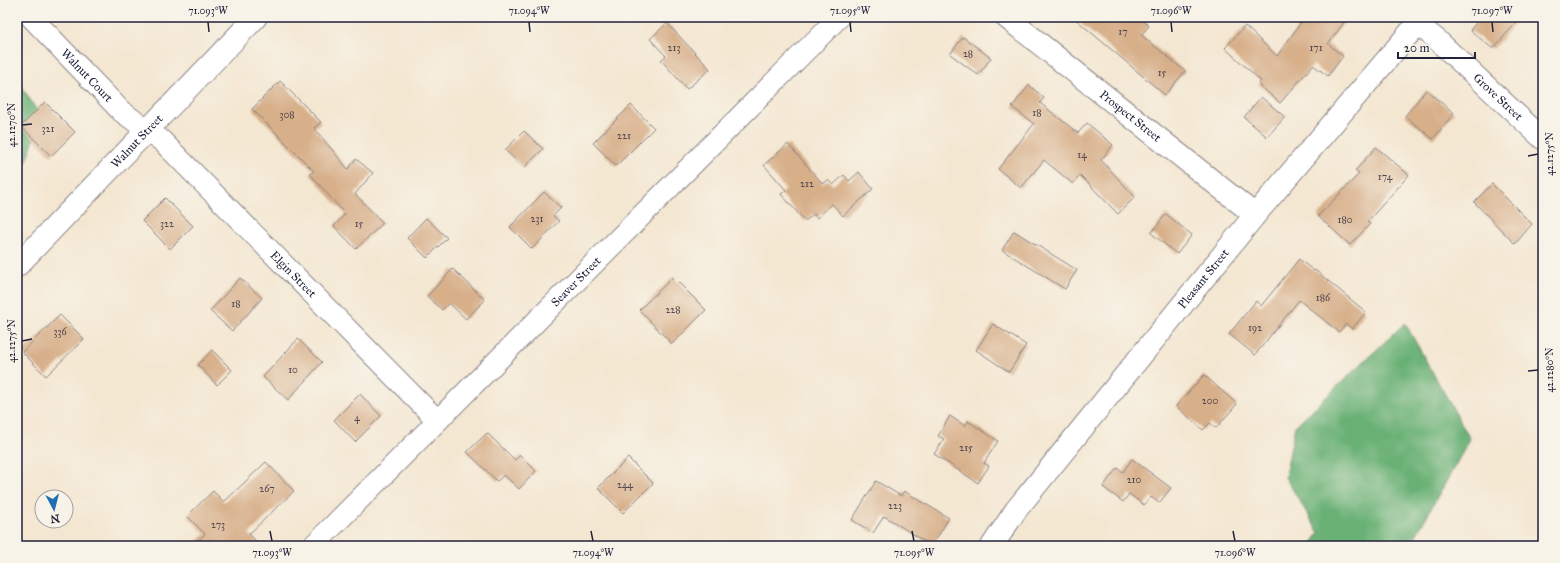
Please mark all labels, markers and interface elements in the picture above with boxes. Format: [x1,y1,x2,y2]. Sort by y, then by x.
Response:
text: 71.093°W [188,5,228,17]
text: 71.094°W [508,5,550,17]
text: 71.095°W [830,5,871,17]
text: 71.096°W [1151,5,1192,17]
text: 71.097°W [1471,5,1513,17]
house number: 17 [1118,26,1128,38]
scale bar [1398,34,1475,60]
text: 20 m [1404,41,1430,55]
house number: 213 [668,42,680,54]
house number: 171 [1309,42,1323,54]
street label: Walnut Court [58,46,116,106]
house number: 28 [963,48,973,60]
house number: 15 [1158,67,1167,79]
street label: Grove Street [1470,70,1526,124]
street label: Prospect Street [1097,87,1165,145]
text: 42.1270°N [6,102,18,147]
house number: 18 [1032,107,1042,119]
house number: 308 [279,109,295,121]
street label: Walnut Street [108,111,166,171]
house number: 321 [42,123,54,135]
house number: 221 [617,130,631,142]
text: 42.1275°N [1544,132,1556,176]
house number: 14 [1077,149,1087,161]
house number: 174 [1378,171,1393,183]
house number: 212 [800,178,814,190]
house number: 231 [531,213,543,225]
house number: 180 [1337,214,1353,226]
house number: 322 [160,218,174,230]
house number: 15 [355,218,364,230]
street label: Pleasant Street [1175,245,1232,311]
street label: Elgin Street [267,248,320,301]
street label: Seaver Street [548,253,604,309]
house number: 186 [1316,292,1331,304]
house number: 18 [231,298,241,310]
house number: 228 [665,304,681,316]
text: 42.1275°N [6,319,18,363]
house number: 192 [1248,322,1262,334]
house number: 336 [53,326,67,338]
text: 42.1280°N [1544,347,1556,392]
house number: 10 [288,364,298,376]
house number: 200 [1202,395,1218,407]
house number: 4 [354,412,360,424]
house number: 215 [959,442,973,454]
house number: 210 [1127,474,1142,486]
house number: 244 [617,479,633,491]
house number: 267 [259,483,275,495]
north arrow [34,489,74,529]
house number: 223 [888,500,902,512]
text: N [49,511,61,526]
house number: 273 [211,519,225,531]
text: 71.093°W [252,547,292,559]
text: 71.094°W [572,547,614,559]
text: 71.095°W [894,547,935,559]
text: 71.096°W [1215,547,1256,559]

